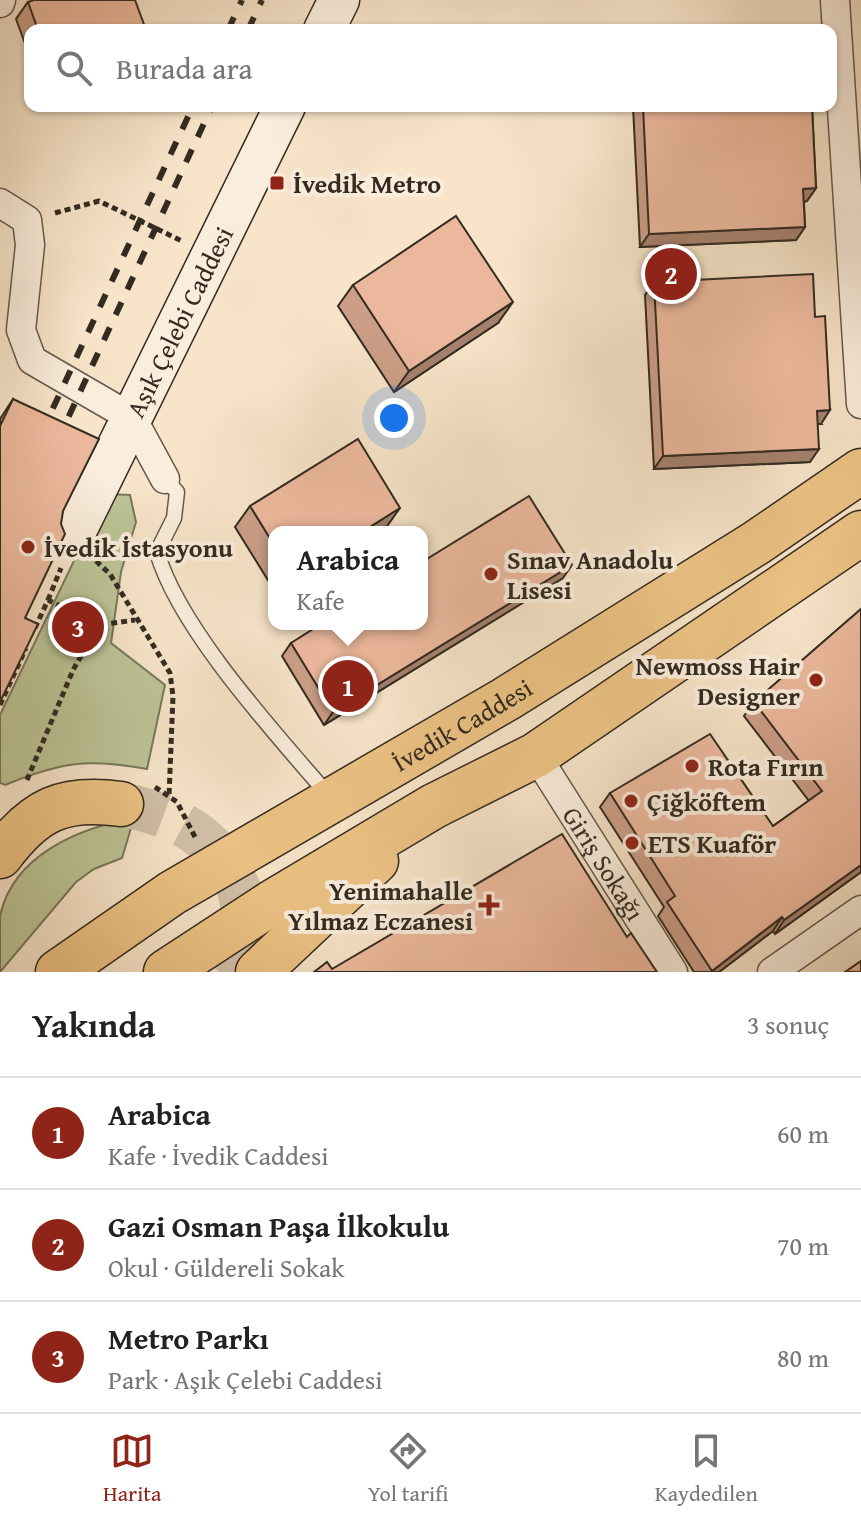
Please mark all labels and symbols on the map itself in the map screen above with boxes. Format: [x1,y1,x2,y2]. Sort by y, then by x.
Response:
place label: İvedik Metro [293,164,441,203]
marker: İvedik Metro [268,174,286,192]
street label: Aşık Çelebi Caddesi [115,219,243,424]
pin: 2 [645,244,697,304]
your location [374,398,414,438]
place label: İvedik İstasyonu [44,528,233,567]
marker: İvedik İstasyonu [19,538,37,556]
place label: Sınav Anadolu Lisesi [507,540,673,609]
marker: Sınav Anadolu Lisesi [482,565,500,583]
pin: 3 [52,597,104,657]
place label: Newmoss Hair Designer [636,646,800,715]
pin: 1 [322,656,374,716]
street label: İvedik Caddesi [384,668,540,781]
marker: Newmoss Hair Designer [807,671,825,689]
place label: Rota Fırın [708,747,824,786]
marker: Rota Fırın [683,757,701,775]
place label: Çiğköftem [647,782,767,821]
marker: Çiğköftem [622,792,640,810]
street label: Giriş Sokağı [554,799,655,928]
place label: ETS Kuaför [648,824,776,863]
marker: ETS Kuaför [623,834,641,852]
place label: Yenimahalle Yılmaz Eczanesi [288,871,473,940]
marker: Yenimahalle Yılmaz Eczanesi [480,896,498,914]

